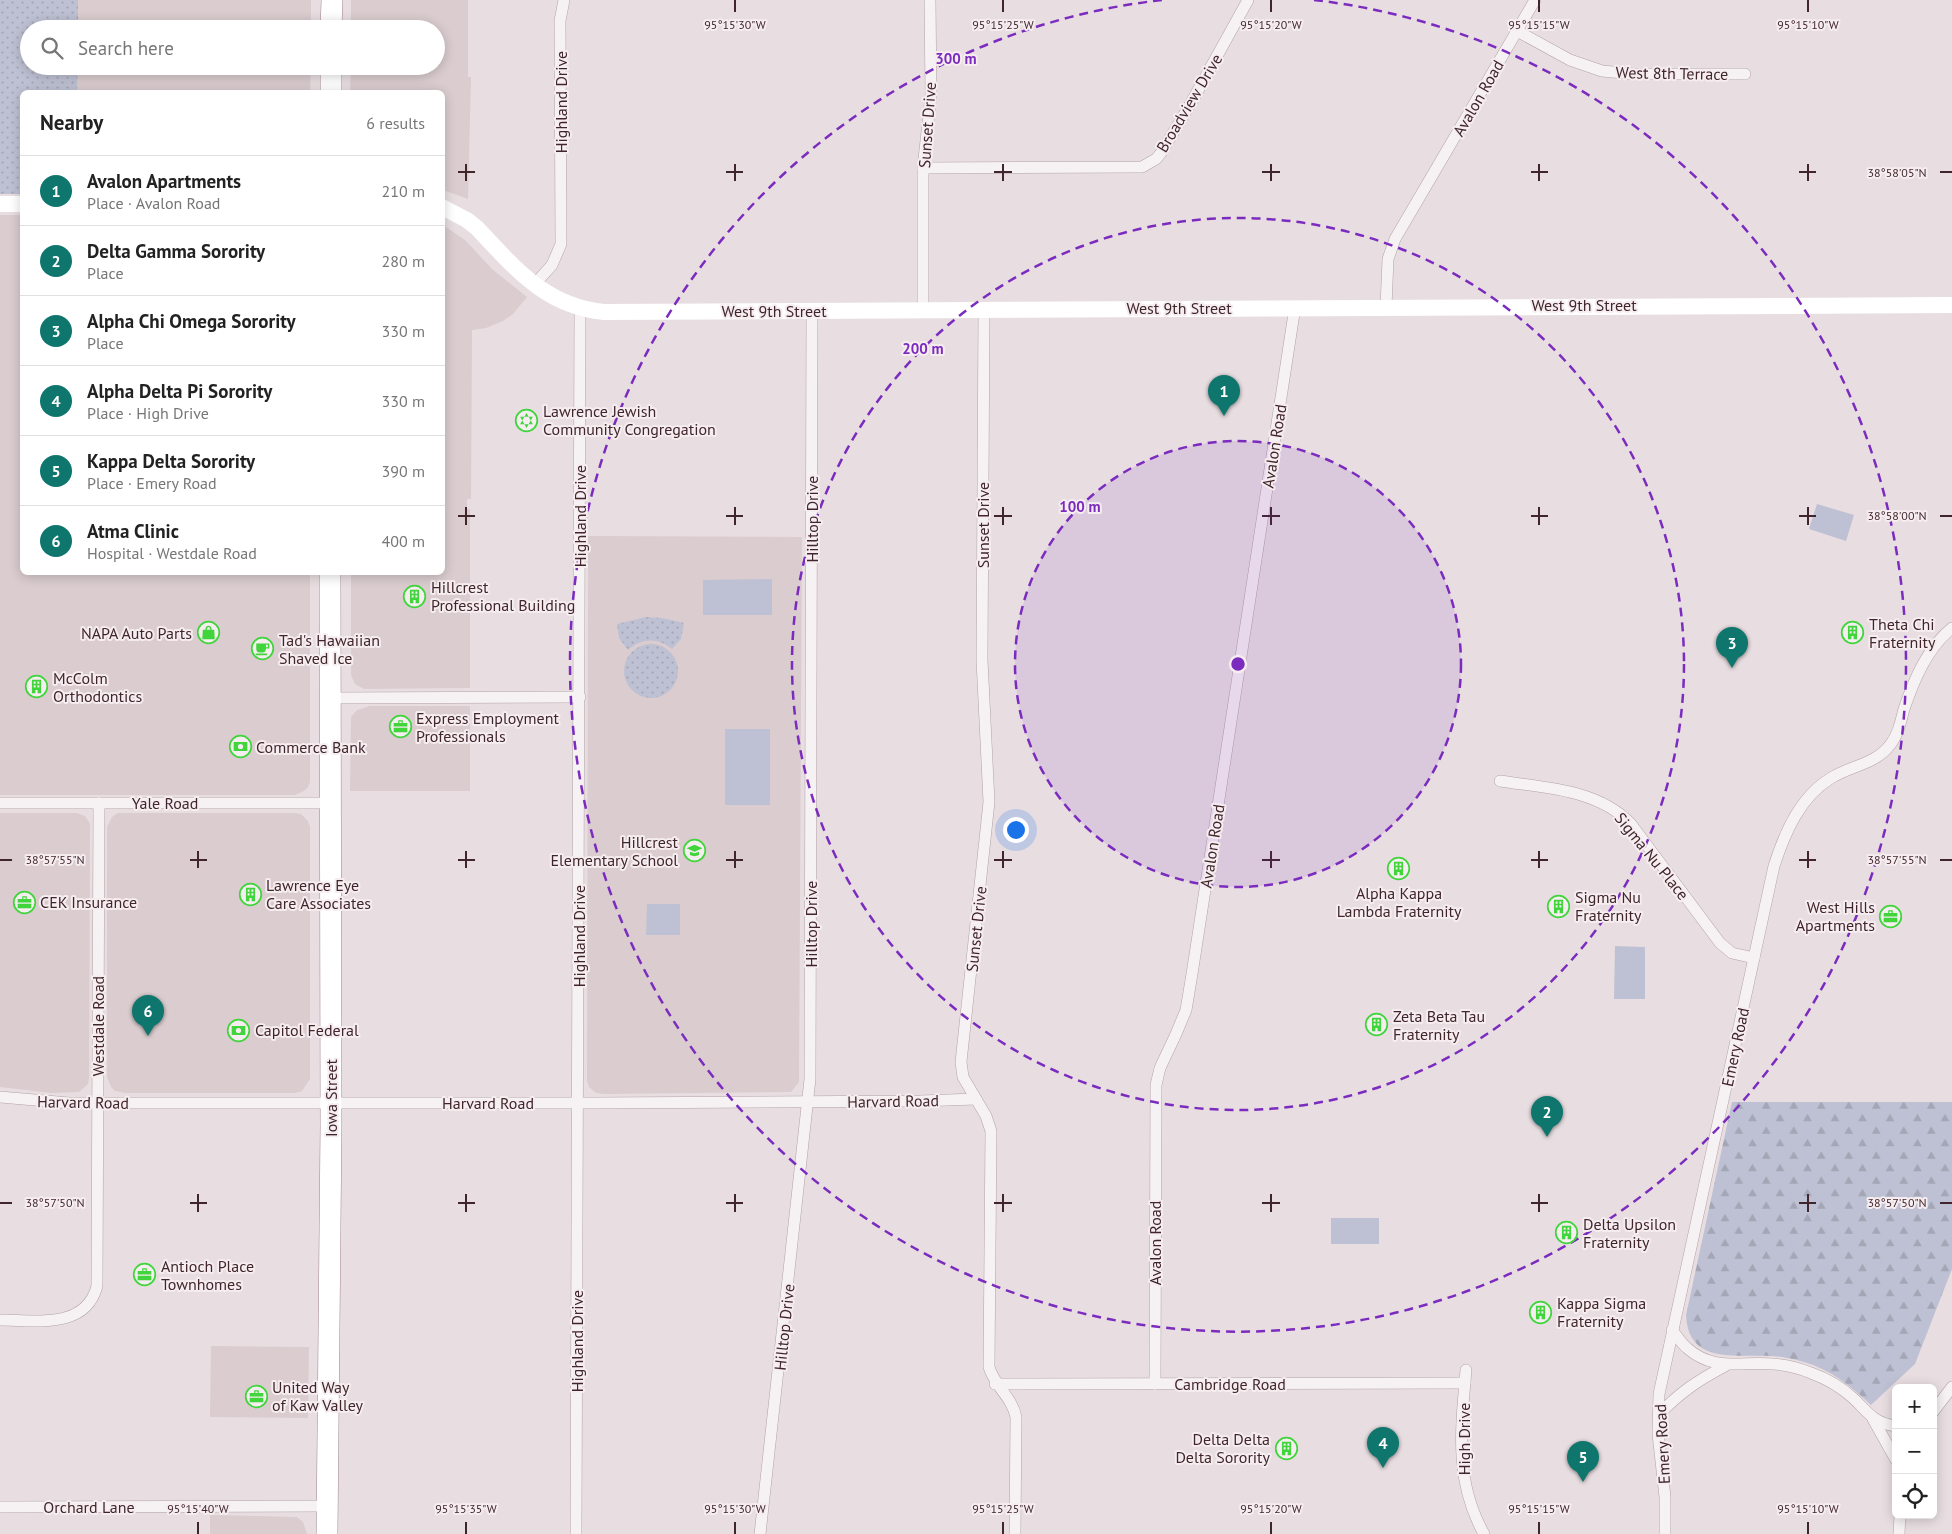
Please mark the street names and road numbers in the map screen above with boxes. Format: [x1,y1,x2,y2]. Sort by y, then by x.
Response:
street label: Broadview Drive [1152,50,1226,156]
street label: Highland Drive [551,51,571,153]
street label: Avalon Road [1448,56,1508,140]
street label: West 8th Terrace [1616,62,1728,84]
street label: Sunset Drive [914,81,940,169]
street label: West 9th Street [1531,295,1637,315]
street label: West 9th Street [1126,298,1232,318]
street label: West 9th Street [721,301,827,321]
street label: Avalon Road [1258,403,1290,489]
street label: Highland Drive [570,465,590,567]
street label: Hilltop Drive [802,476,822,563]
street label: Sunset Drive [973,482,993,568]
street label: Yale Road [132,793,198,813]
street label: Avalon Road [1196,803,1228,889]
street label: Sigma Nu Place [1611,808,1693,904]
street label: Hilltop Drive [801,881,821,968]
street label: Highland Drive [569,885,589,987]
street label: Sunset Drive [962,885,990,973]
street label: Westdale Road [88,976,108,1076]
street label: Emery Road [1717,1006,1753,1088]
street label: Iowa Street [321,1058,341,1137]
street label: Harvard Road [847,1090,939,1112]
street label: Harvard Road [37,1091,129,1113]
street label: Harvard Road [442,1093,534,1113]
street label: Avalon Road [1145,1201,1165,1285]
street label: Hilltop Drive [770,1283,798,1371]
street label: Highland Drive [567,1290,587,1392]
street label: Cambridge Road [1174,1374,1286,1394]
street label: High Drive [1454,1403,1474,1475]
street label: Emery Road [1650,1403,1674,1485]
street label: Orchard Lane [43,1497,135,1517]

